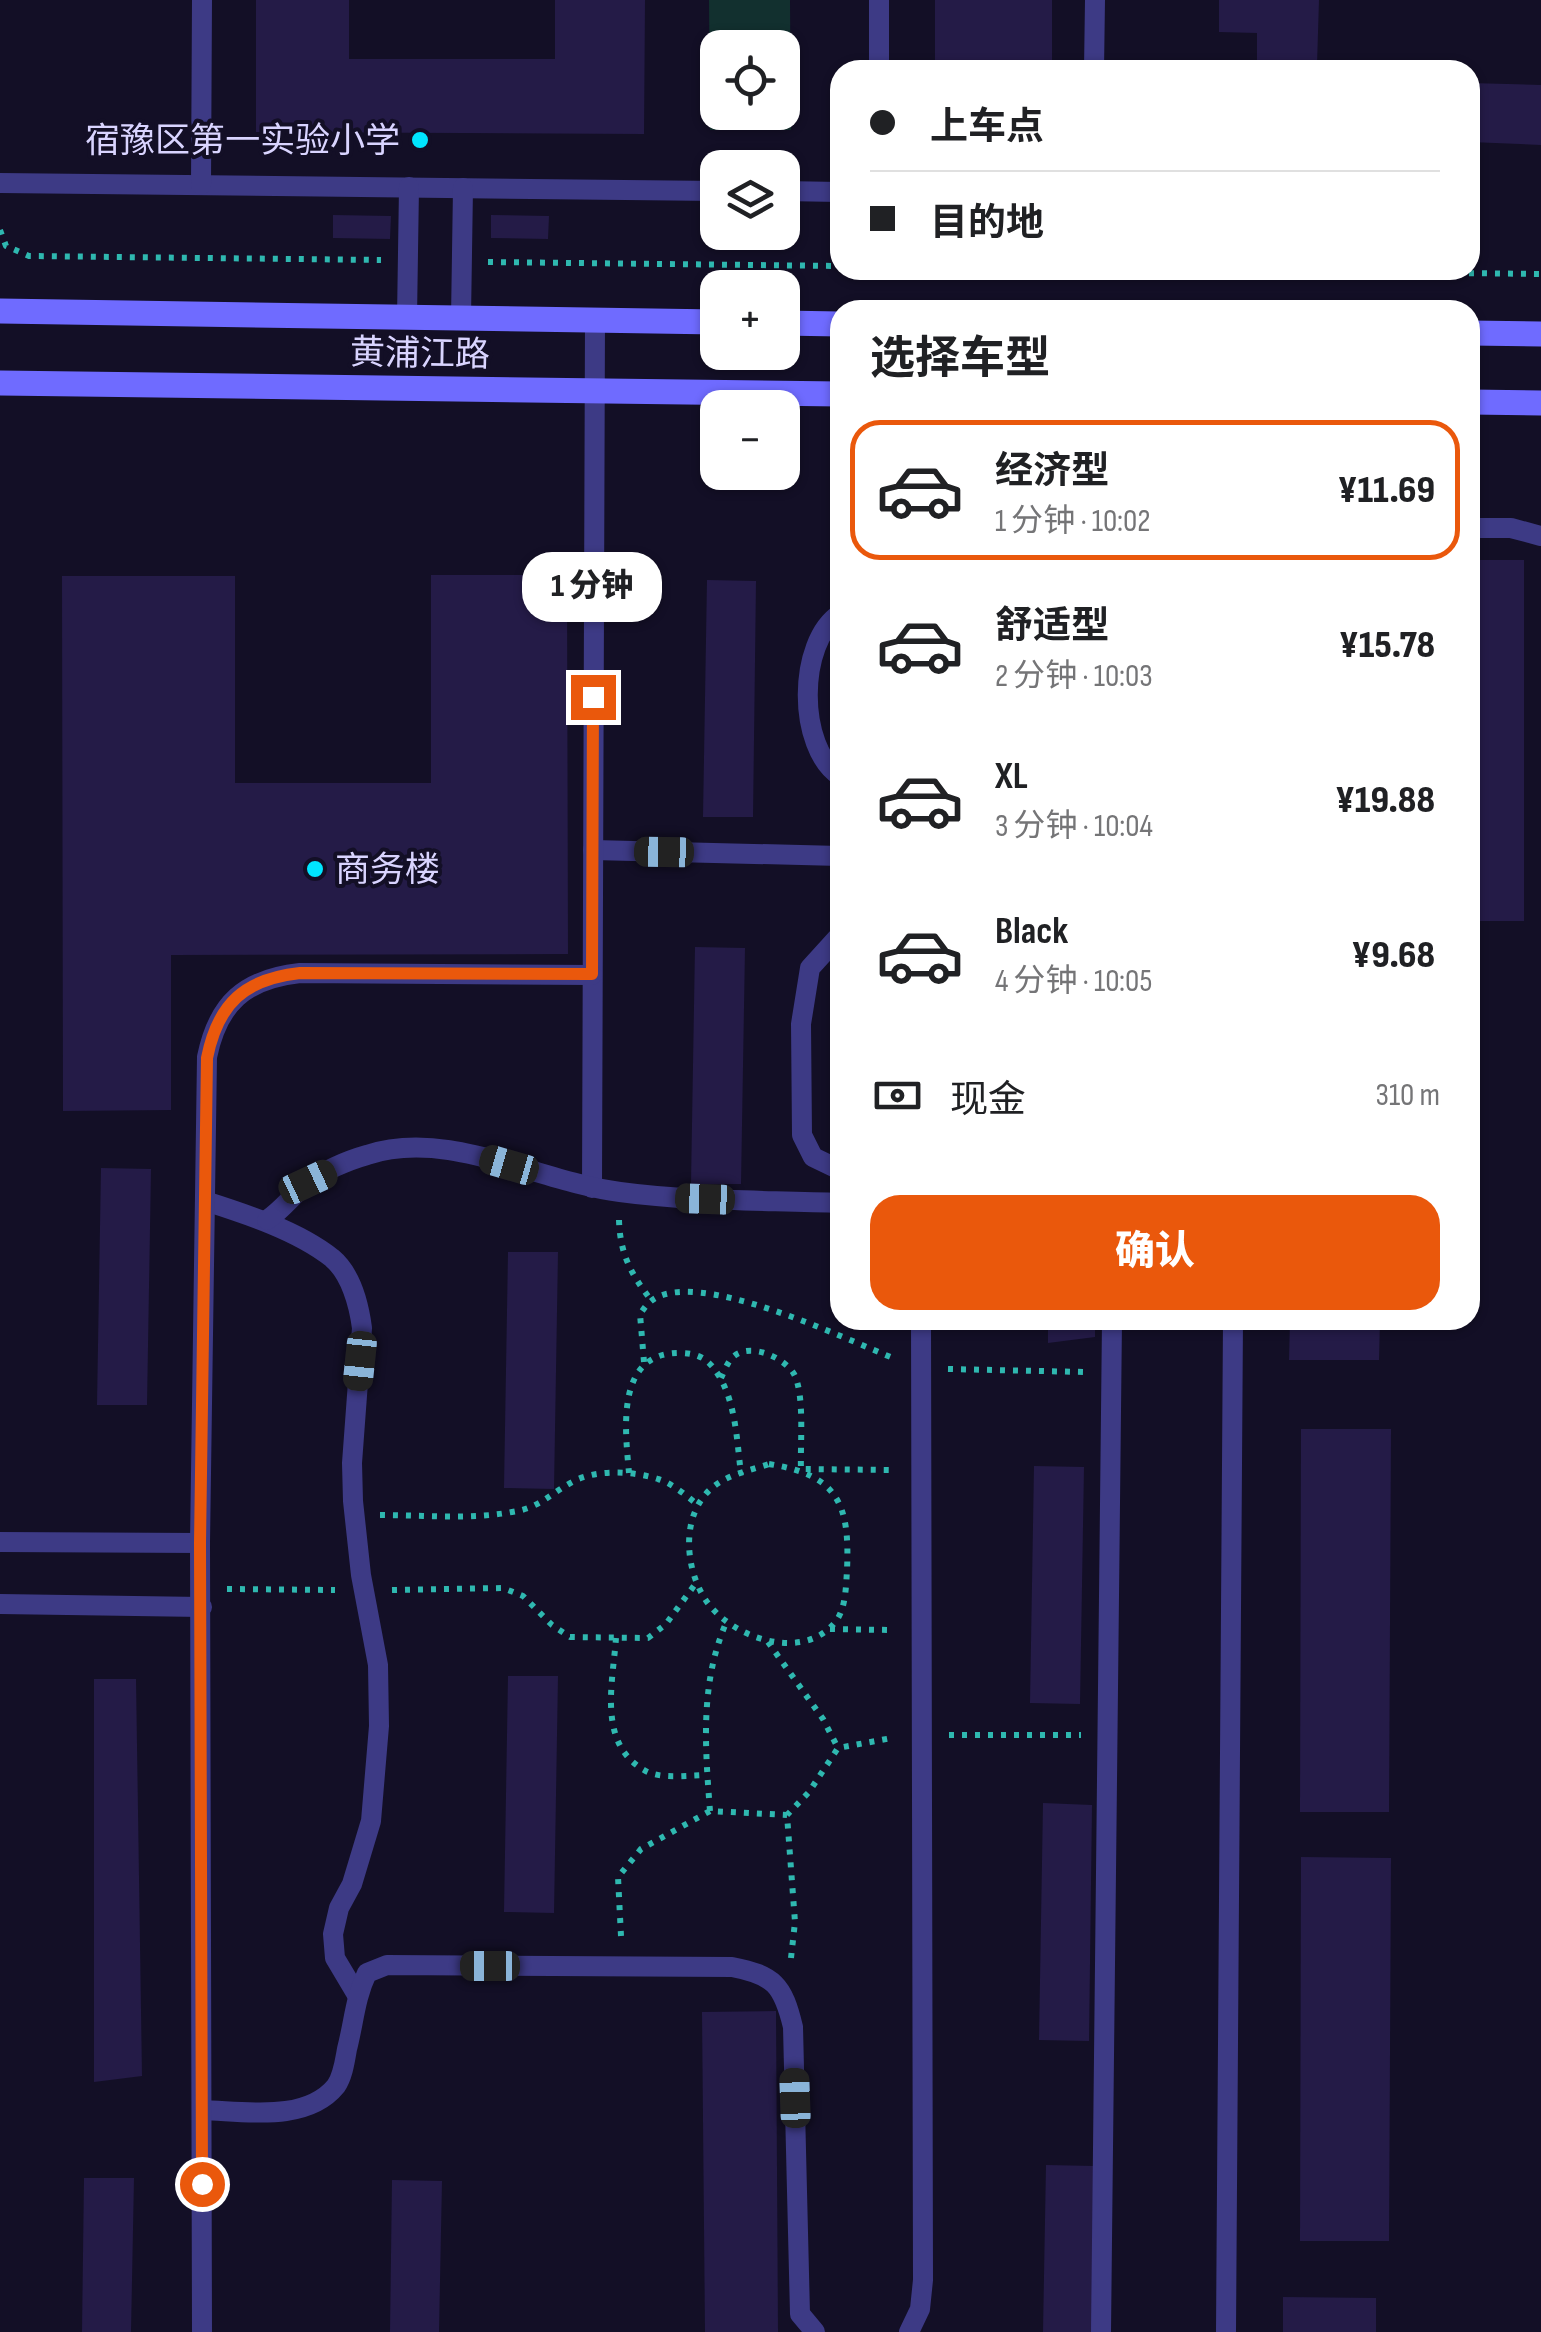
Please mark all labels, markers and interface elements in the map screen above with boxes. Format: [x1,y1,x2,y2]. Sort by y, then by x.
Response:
map controls [700,30,800,490]
button: locate [700,30,800,130]
text: 上车点 [930,105,1044,150]
place label: 宿豫区第一实验小学 [85,120,400,163]
marker: 宿豫区第一实验小学 [409,129,431,151]
button: layers [700,150,800,250]
text: 目的地 [930,201,1044,246]
button: + [700,270,800,370]
street label: 黄浦江路 [350,332,490,377]
text: 选择车型 [870,332,1050,387]
button: − [700,390,800,490]
icon: car [875,445,965,535]
text: 经济型 [995,449,1109,494]
text: ¥11.69 [1338,468,1435,513]
text: 1 分钟 · 10:02 [995,502,1150,541]
callout: 1 分钟 [523,552,663,622]
text: 1 分钟 [551,567,633,606]
icon: car [875,600,965,690]
text: 舒适型 [995,604,1109,649]
text: ¥15.78 [1339,623,1435,668]
text: 2 分钟 · 10:03 [995,657,1153,696]
route end [571,675,616,720]
text: XL [995,754,1028,799]
icon: car [875,755,965,845]
text: ¥19.88 [1335,778,1435,823]
text: 3 分钟 · 10:04 [995,807,1153,846]
car [634,836,694,868]
place label: 商务楼 [335,849,440,892]
marker: 商务楼 [304,858,326,880]
text: Black [995,909,1068,954]
icon: car [875,910,965,1000]
text: ¥9.68 [1352,933,1435,978]
text: 4 分钟 · 10:05 [995,962,1152,1001]
icon: cash [870,1068,925,1123]
text: 310 m [1375,1076,1440,1115]
text: 现金 [950,1078,1026,1123]
car [476,1142,542,1188]
car [274,1156,342,1208]
car [674,1183,736,1215]
button: 确认 [870,1195,1440,1310]
car [342,1330,378,1392]
car [460,1951,520,1981]
car [779,2067,811,2129]
route start [180,2162,225,2207]

